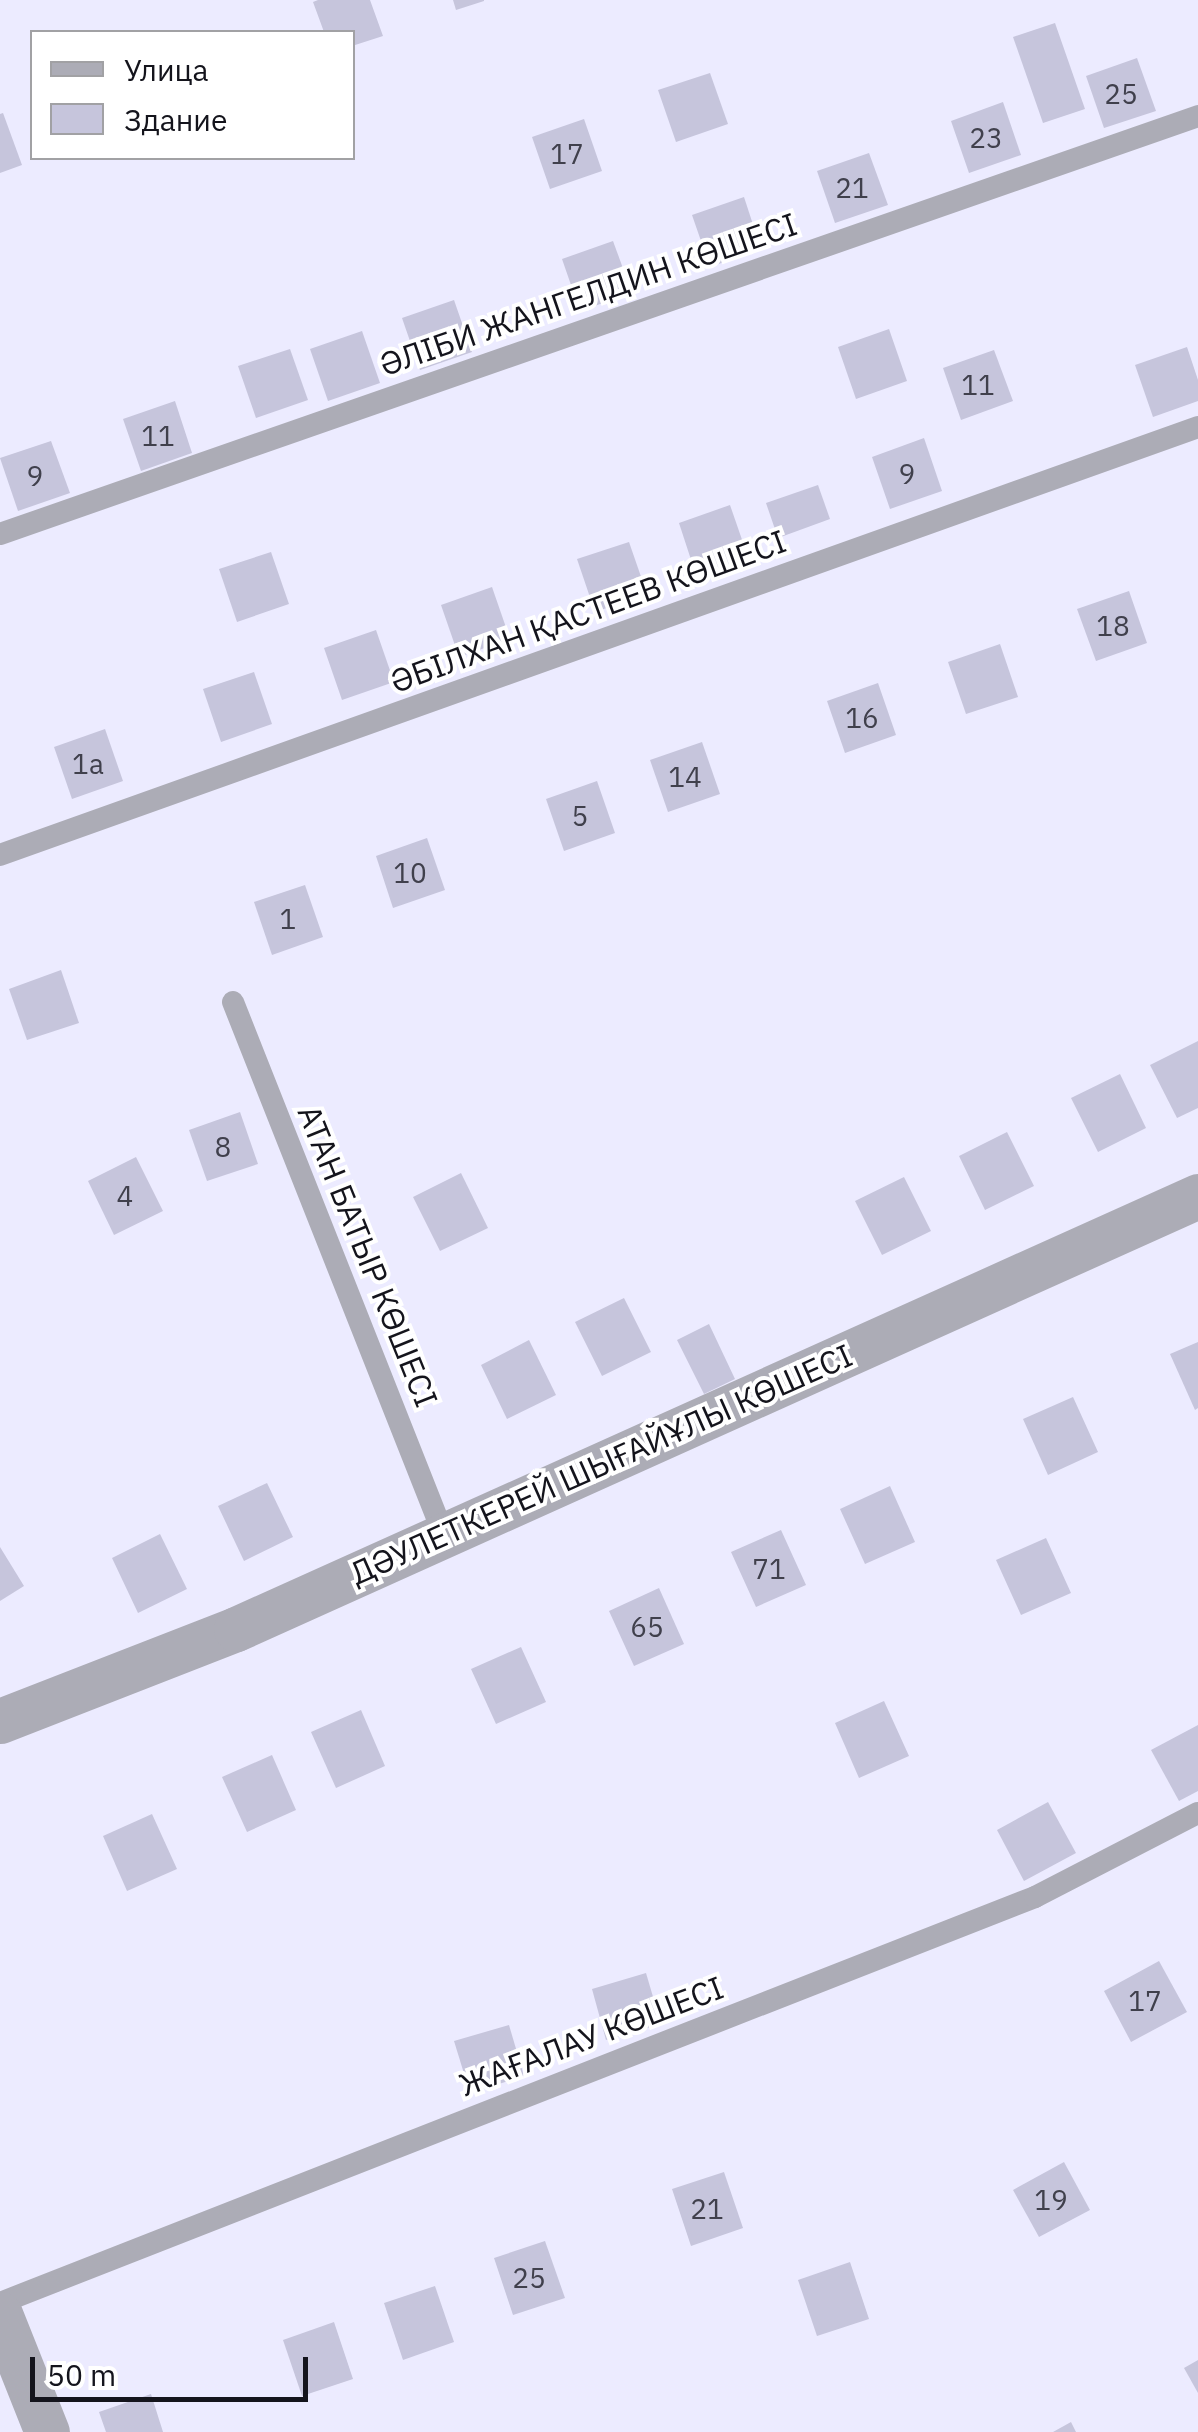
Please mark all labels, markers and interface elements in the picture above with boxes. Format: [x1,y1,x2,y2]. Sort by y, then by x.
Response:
legend [30,30,355,160]
text: Улица [124,50,209,89]
house number: 25 [1104,77,1138,111]
text: Здание [124,100,227,139]
house number: 23 [969,121,1003,155]
house number: 17 [550,137,584,171]
house number: 21 [835,171,869,205]
street label: ӘЛІБИ ЖАНГЕЛДИН КӨШЕСІ [374,204,802,384]
house number: 11 [961,368,995,402]
house number: 11 [141,419,175,453]
house number: 9 [899,457,915,491]
house number: 9 [27,459,43,493]
street label: ӘБІЛХАН ҚАСТЕЕВ КӨШЕСІ [385,521,791,701]
house number: 18 [1096,609,1130,643]
house number: 16 [845,701,879,735]
house number: 1а [72,747,104,781]
house number: 14 [668,760,702,794]
house number: 5 [572,799,588,833]
house number: 10 [393,856,427,890]
house number: 1 [280,902,296,936]
street label: АТАН БАТЫР КӨШЕСІ [290,1099,446,1413]
house number: 8 [215,1130,231,1164]
house number: 4 [117,1179,133,1213]
street label: ДӘУЛЕТКЕРЕЙ ШЫҒАЙҰЛЫ КӨШЕСІ [344,1336,858,1592]
house number: 71 [752,1552,786,1586]
house number: 65 [630,1610,664,1644]
street label: ЖАҒАЛАУ КӨШЕСІ [453,1968,729,2104]
house number: 17 [1128,1984,1162,2018]
house number: 19 [1034,2183,1068,2217]
house number: 21 [690,2192,724,2226]
house number: 25 [512,2261,546,2295]
scale bar [35,2337,312,2399]
text: 50 m [47,2355,116,2394]

